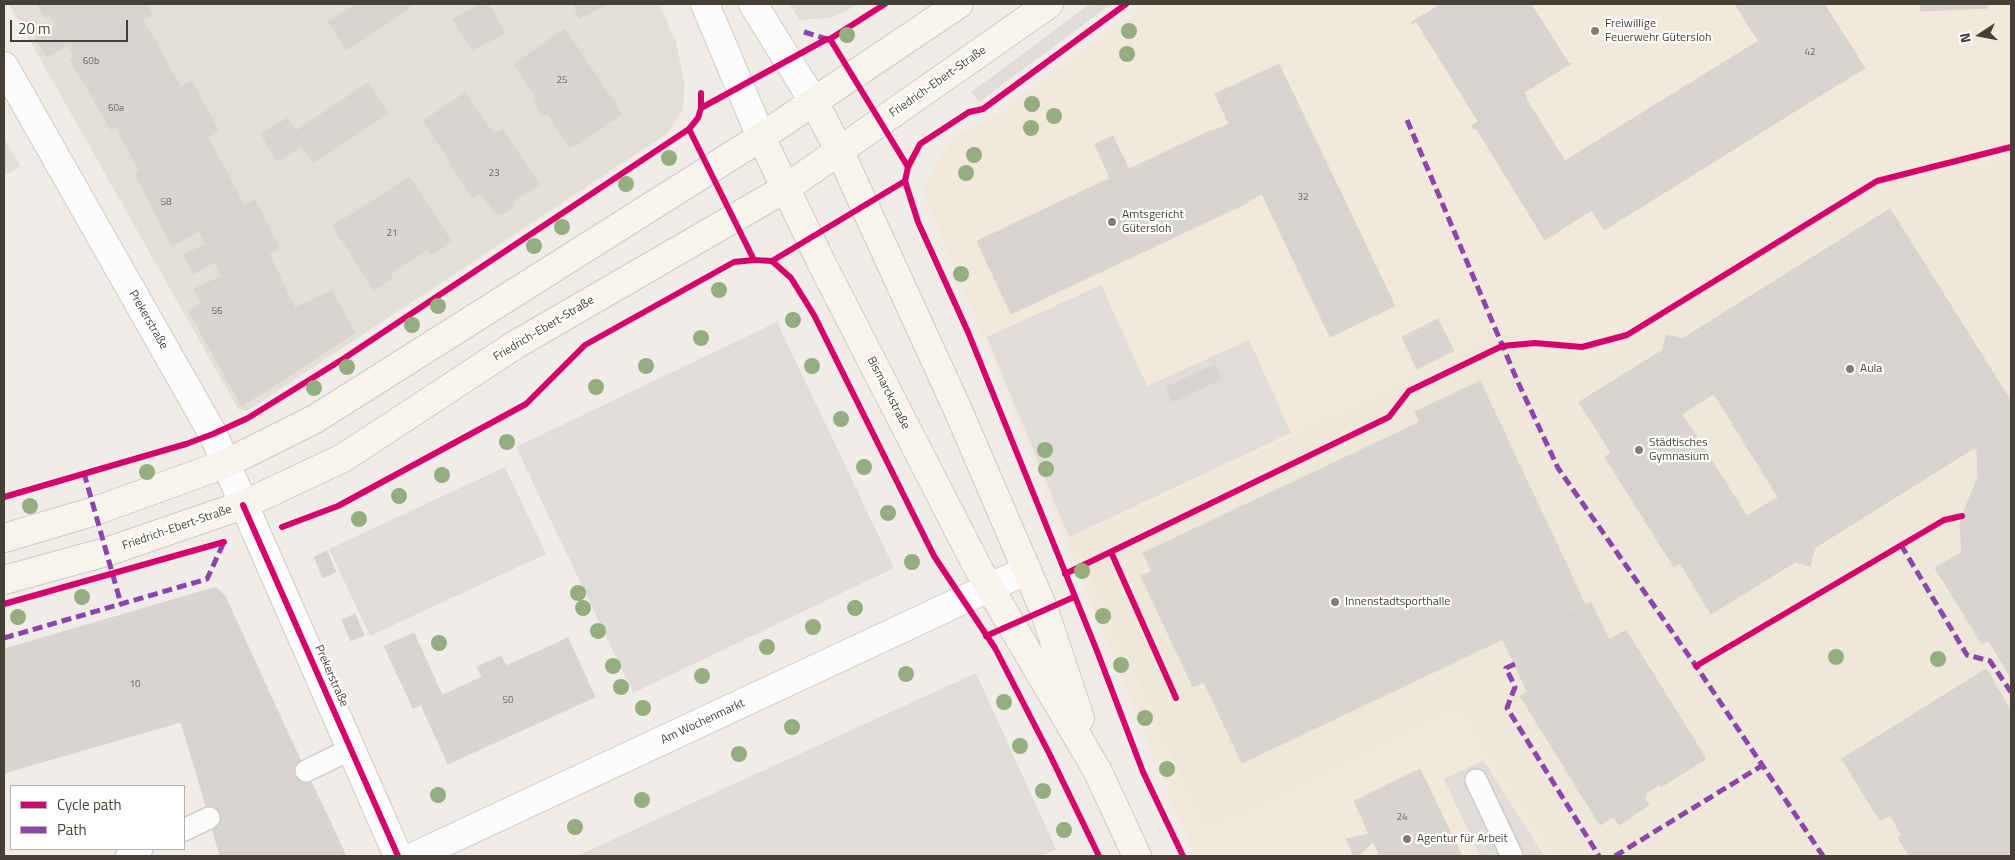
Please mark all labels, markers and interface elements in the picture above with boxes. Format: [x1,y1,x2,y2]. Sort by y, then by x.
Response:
scale bar [12,10,130,42]
north arrow [1955,10,2005,60]
text: 20 m [18,17,51,40]
place label: Freiwillige Feuerwehr Gütersloh [1605,17,1711,45]
marker: Freiwillige Feuerwehr Gütersloh [1589,25,1601,37]
text: N [1954,31,1976,45]
street label: Friedrich-Ebert-Straße [887,43,989,121]
house number: 42 [1804,47,1816,59]
house number: 60b [83,56,99,68]
house number: 25 [556,75,568,87]
house number: 60a [108,103,124,115]
house number: 23 [488,168,500,180]
house number: 32 [1297,192,1309,204]
house number: 58 [160,197,172,209]
place label: Amtsgericht Gütersloh [1122,208,1184,236]
marker: Amtsgericht Gütersloh [1106,216,1118,228]
house number: 21 [386,228,398,240]
street label: Prekerstraße [125,288,171,352]
street label: Friedrich-Ebert-Straße [491,293,597,365]
house number: 56 [211,306,223,318]
street label: Bismarckstraße [864,354,912,432]
place label: Aula [1860,362,1882,376]
marker: Aula [1844,363,1856,375]
place label: Städtisches Gymnasium [1649,436,1709,464]
marker: Städtisches Gymnasium [1633,444,1645,456]
street label: Friedrich-Ebert-Straße [120,503,234,553]
place label: Innenstadtsporthalle [1345,595,1450,609]
marker: Innenstadtsporthalle [1329,596,1341,608]
street label: Prekerstraße [311,643,351,709]
house number: 10 [129,679,141,691]
house number: 50 [502,695,514,707]
street label: Am Wochenmarkt [659,696,747,748]
legend [10,785,185,850]
text: Cycle path [57,793,122,816]
house number: 24 [1396,812,1408,824]
text: Path [57,818,87,841]
place label: Agentur für Arbeit [1417,832,1508,846]
marker: Agentur für Arbeit [1401,833,1413,845]

